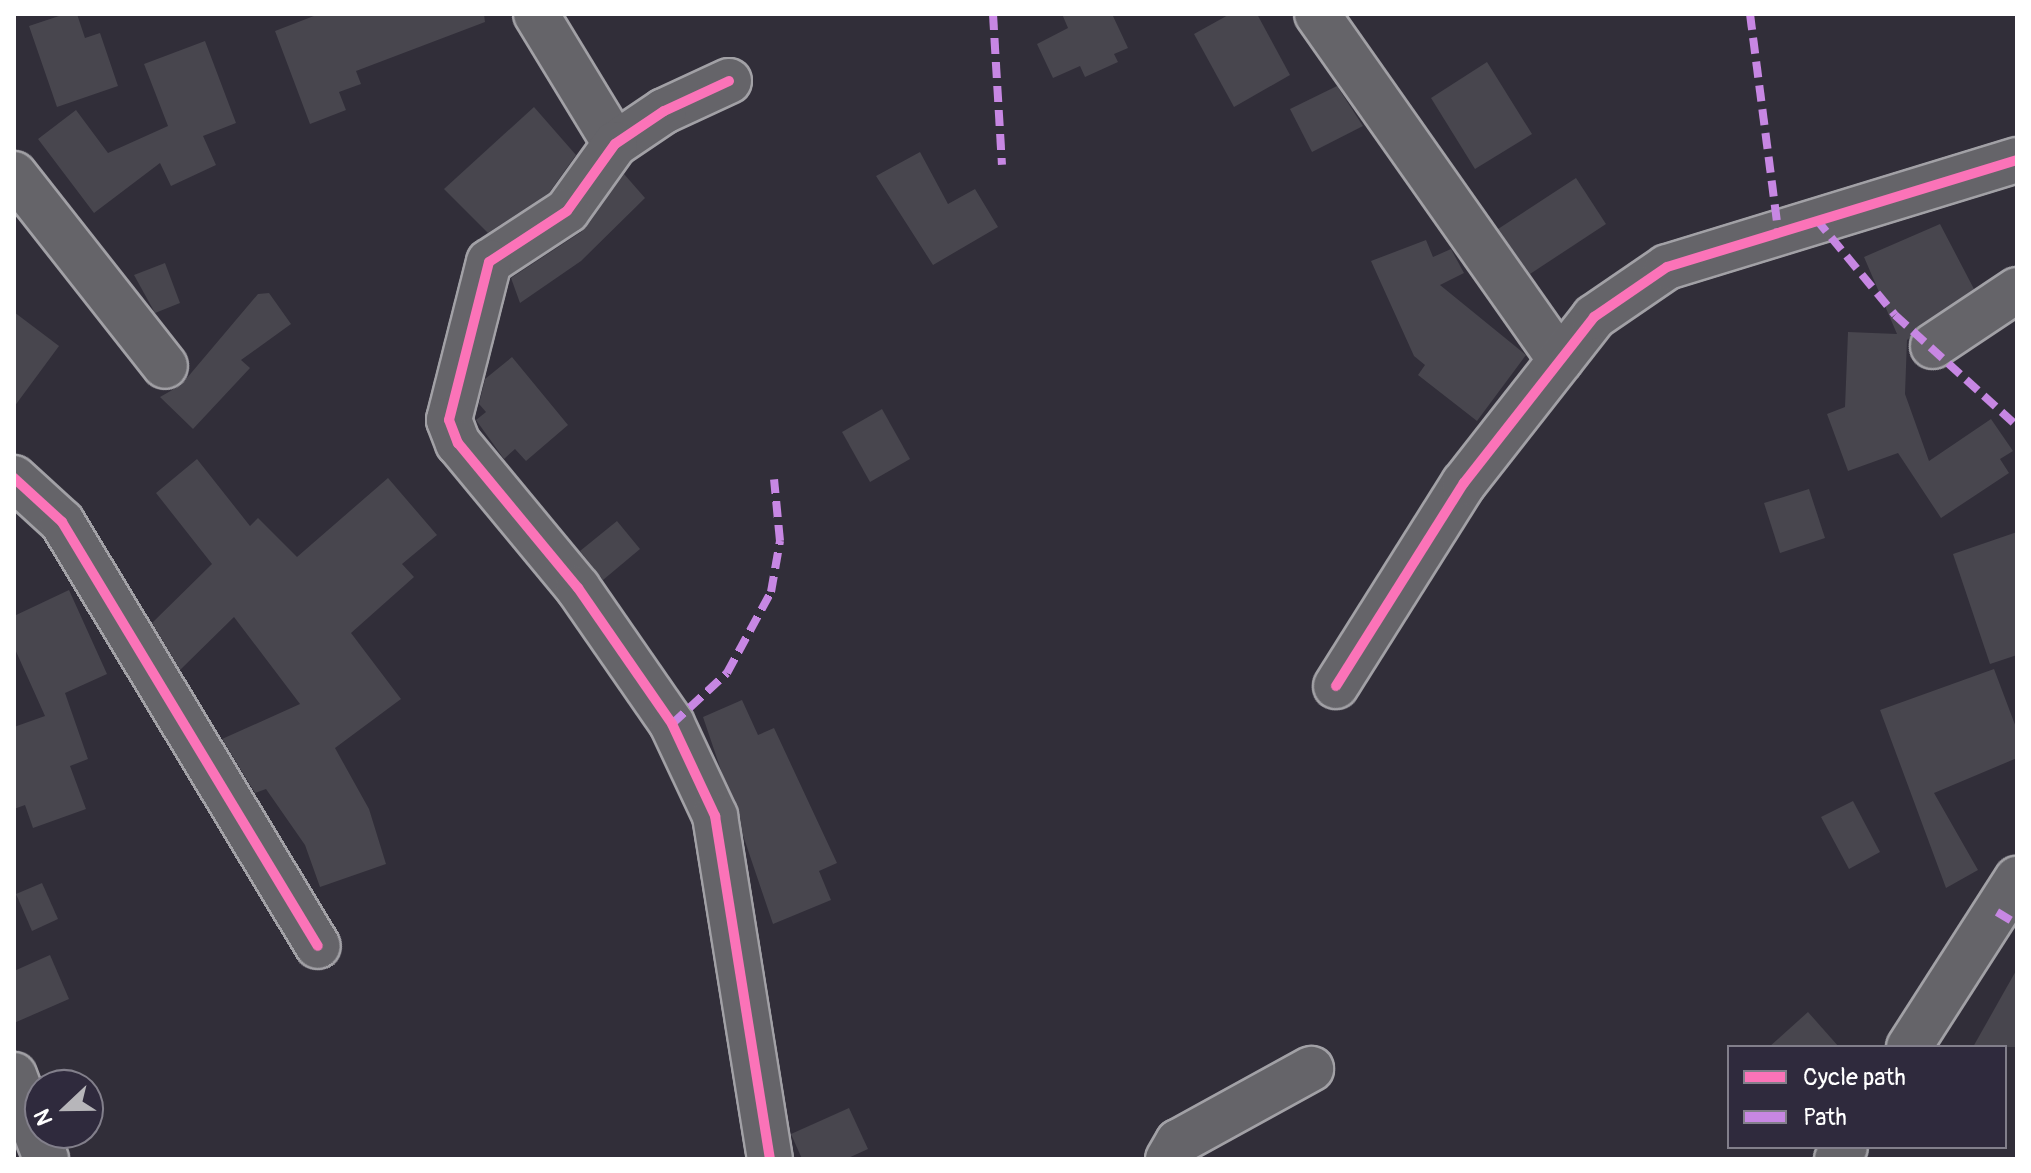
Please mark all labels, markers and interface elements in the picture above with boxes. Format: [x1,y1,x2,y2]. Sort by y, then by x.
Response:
legend [1727,1045,2007,1149]
text: Cycle path [1803,1063,1906,1092]
north arrow [24,1069,104,1149]
text: Path [1803,1103,1847,1132]
text: N [28,1105,59,1129]

